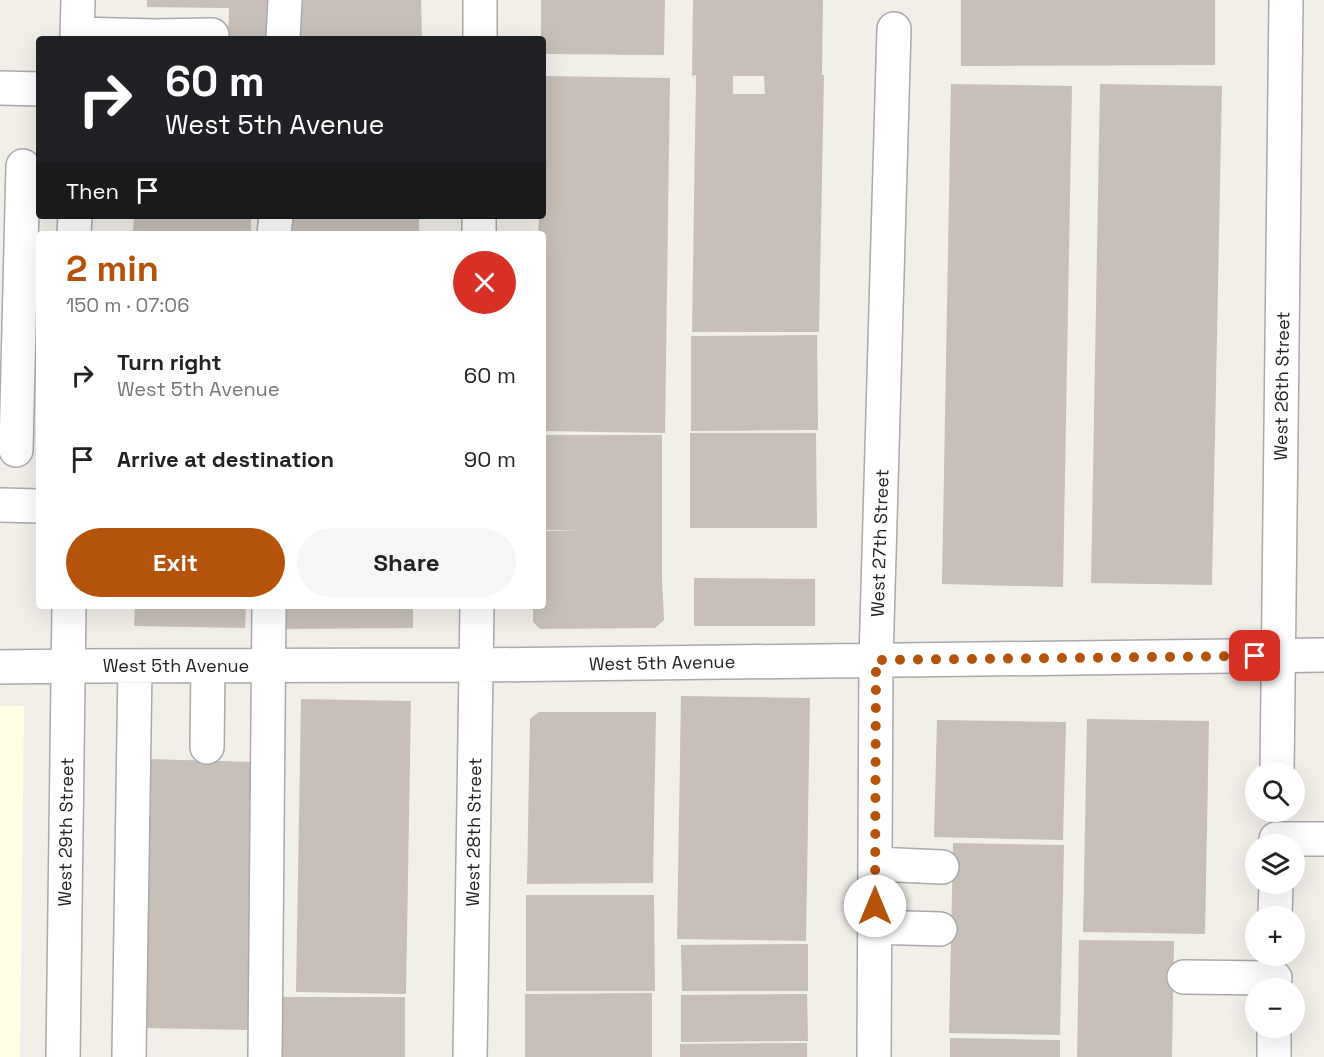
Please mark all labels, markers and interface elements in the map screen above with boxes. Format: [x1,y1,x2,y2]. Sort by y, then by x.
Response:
text: 60 m [165,55,265,108]
icon: right [66,60,144,138]
text: West 5th Avenue [165,107,385,142]
icon: arrive [131,174,164,207]
text: Then [66,177,119,205]
text: 2 min [66,246,159,292]
button: close [453,251,516,314]
text: 150 m · 07:06 [66,292,189,318]
street label: West 26th Street [1269,311,1294,461]
text: Turn right [117,348,222,376]
icon: right [66,359,99,392]
text: 60 m [464,361,516,389]
text: West 5th Avenue [117,376,280,402]
icon: arrive [66,443,99,476]
text: Arrive at destination [117,445,334,473]
text: 90 m [464,445,516,473]
street label: West 27th Street [865,469,894,617]
button: Exit [66,528,285,597]
button: Share [297,528,516,597]
pin [1229,630,1280,681]
icon: arrive [1238,639,1271,672]
street label: West 5th Avenue [589,650,735,675]
street label: West 5th Avenue [103,654,249,677]
street label: West 29th Street [53,757,78,907]
street label: West 28th Street [461,757,486,907]
map controls [1245,762,1305,1038]
button: search [1245,762,1305,822]
button: layers [1245,834,1305,894]
position arrow [843,874,907,938]
button: + [1245,906,1305,966]
button: − [1245,978,1305,1038]

